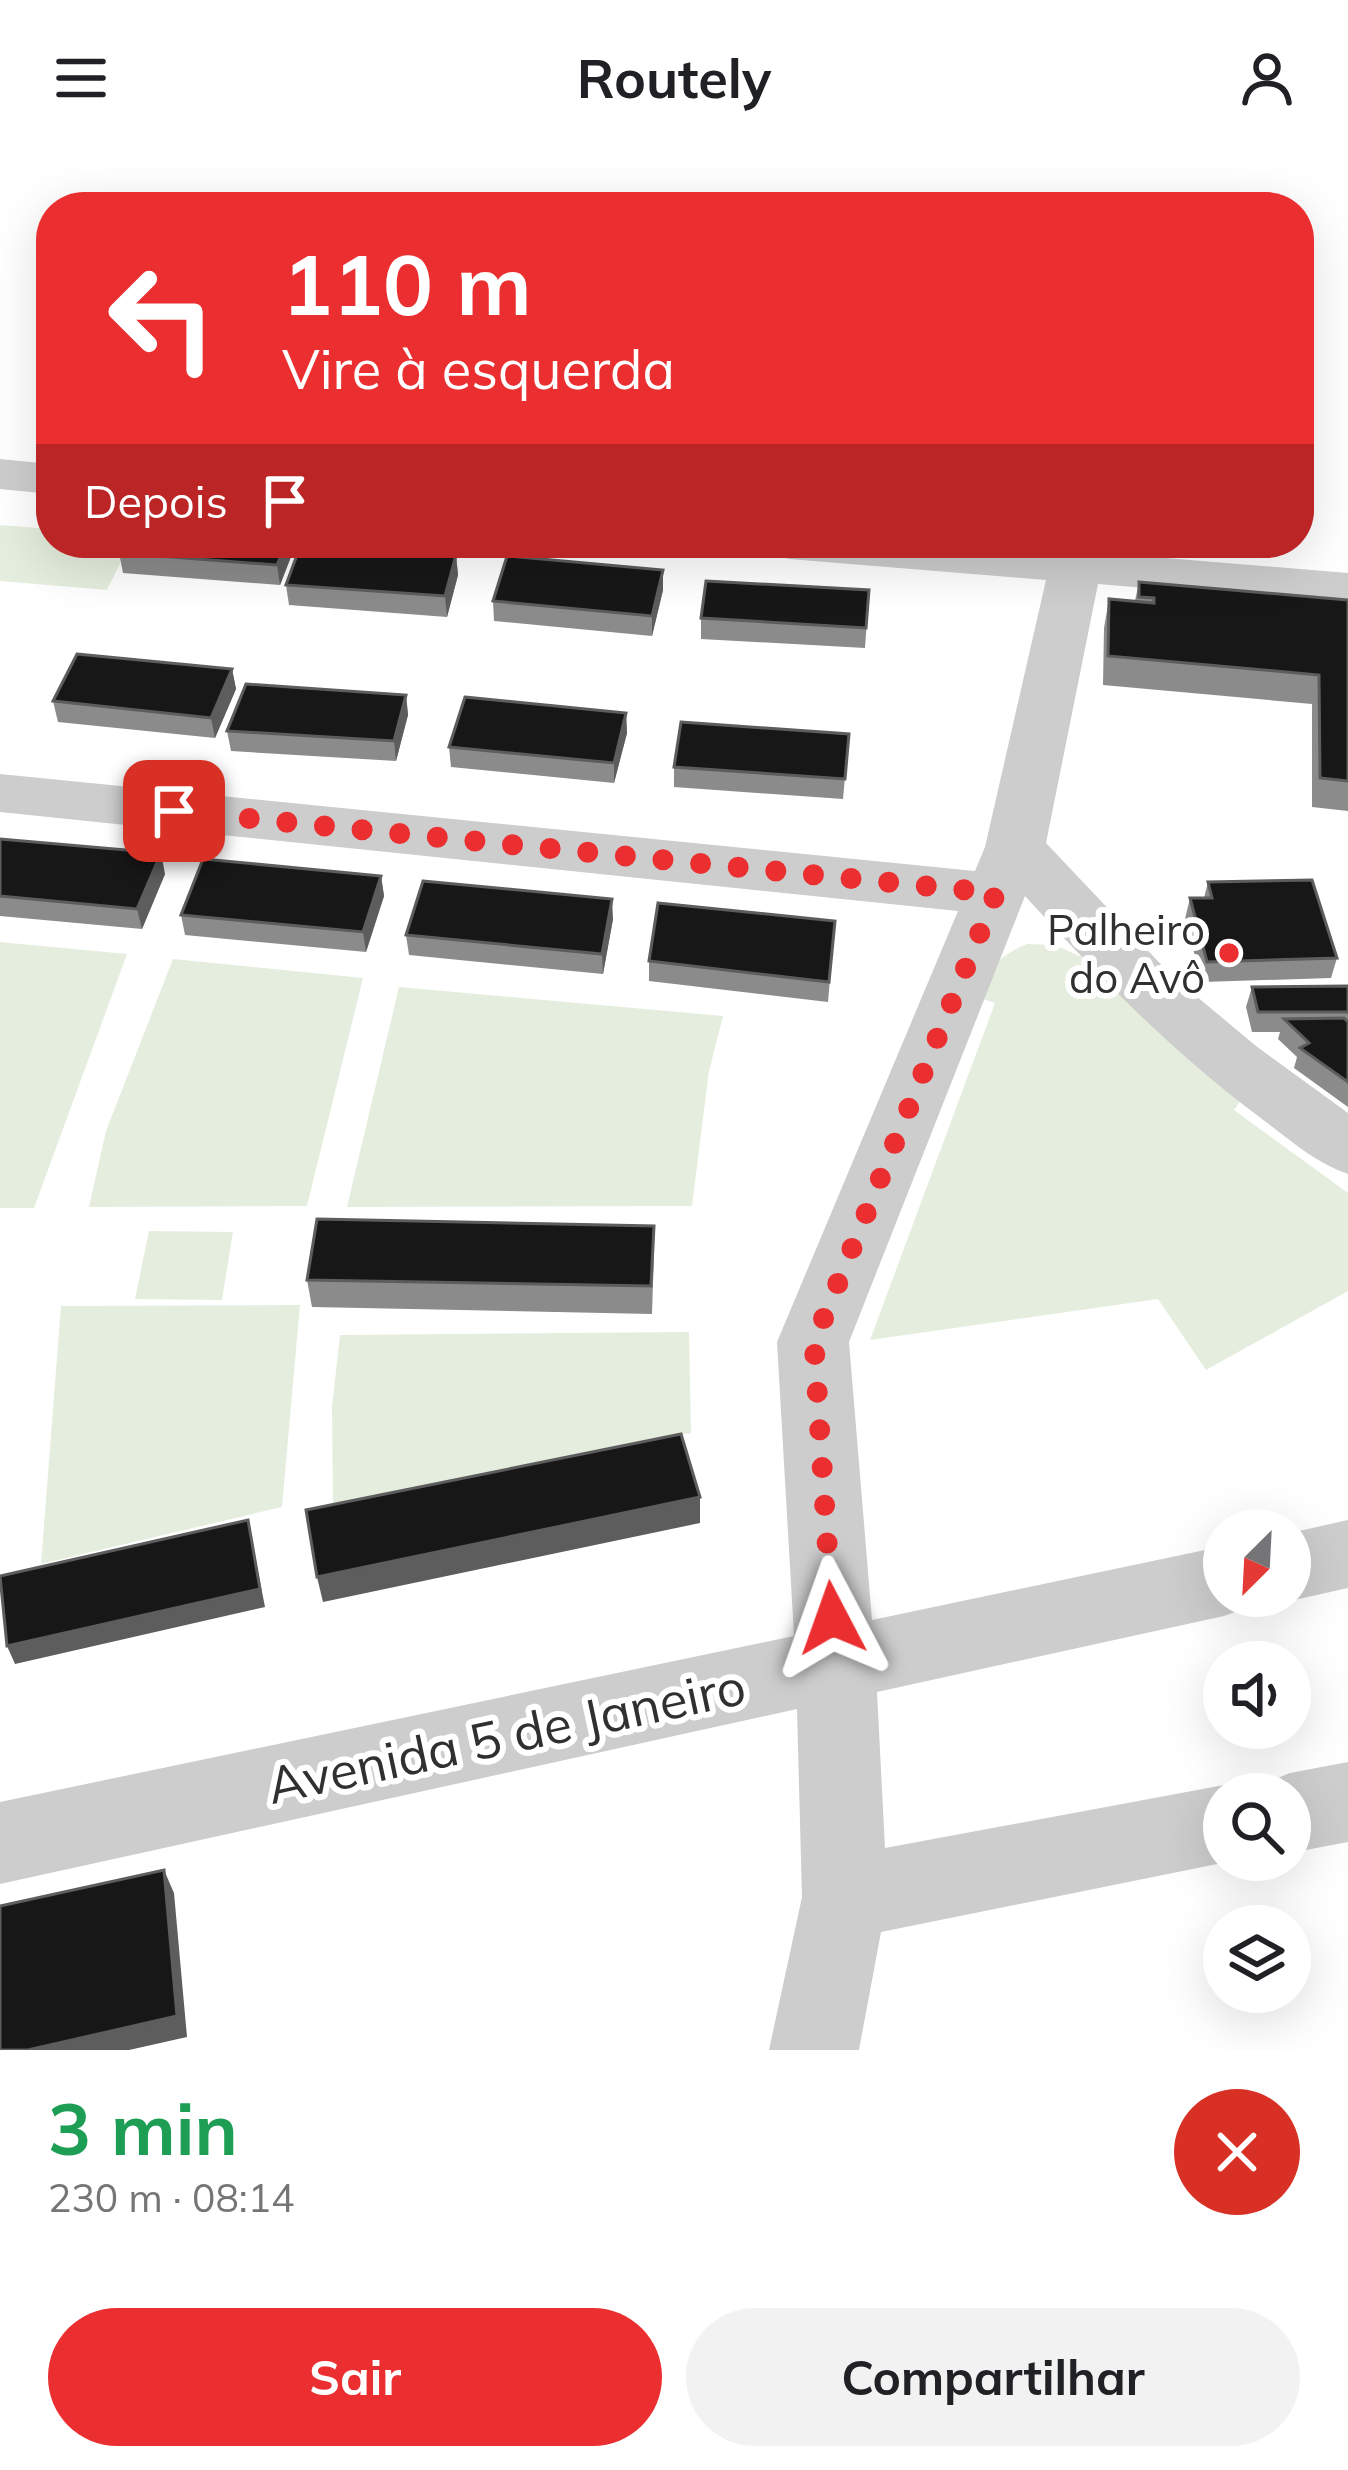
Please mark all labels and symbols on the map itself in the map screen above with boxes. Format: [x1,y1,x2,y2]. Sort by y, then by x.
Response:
pin [123,760,225,862]
place label: Palheiro do Avô [1047,903,1205,1004]
marker: Palheiro do Avô [1216,940,1242,966]
north arrow [1203,1509,1311,1617]
position arrow [769,1555,895,1681]
street label: Avenida 5 de Janeiro [261,1653,751,1817]

